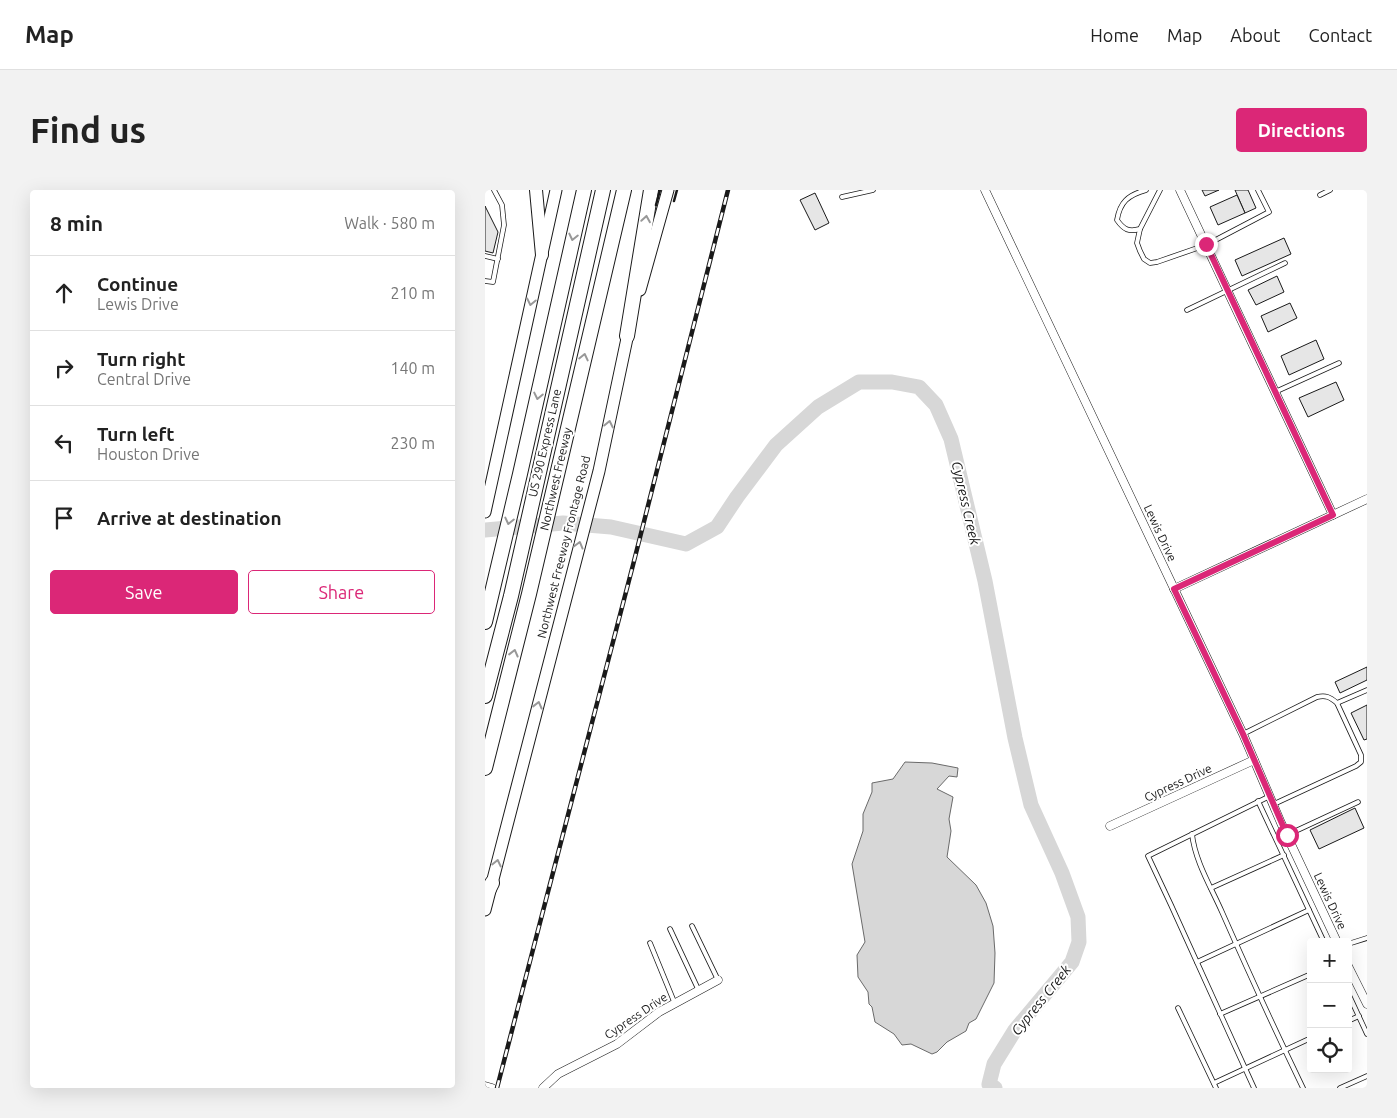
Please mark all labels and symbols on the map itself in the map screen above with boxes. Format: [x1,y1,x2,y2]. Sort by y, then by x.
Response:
one-way arrow [641,214,651,223]
one-way arrow [568,233,579,242]
route end [1195,233,1218,256]
one-way arrow [527,298,537,307]
one-way arrow [578,352,589,361]
street label: US 290 Express Lane [526,388,563,498]
one-way arrow [533,392,543,401]
one-way arrow [603,419,613,428]
street label: Northwest Freeway [537,426,574,532]
street label: Northwest Freeway Frontage Road [535,454,593,639]
water label: Cypress Creek [949,460,984,547]
street label: Lewis Drive [1142,502,1179,563]
one-way arrow [504,517,515,525]
one-way arrow [573,540,584,549]
one-way arrow [508,649,519,657]
one-way arrow [532,701,543,710]
street label: Cypress Drive [1142,761,1214,804]
route start [1276,824,1299,847]
one-way arrow [491,858,502,867]
street label: Lewis Drive [1312,870,1349,931]
water label: Cypress Creek [1008,961,1075,1038]
street label: Cypress Drive [602,990,670,1041]

